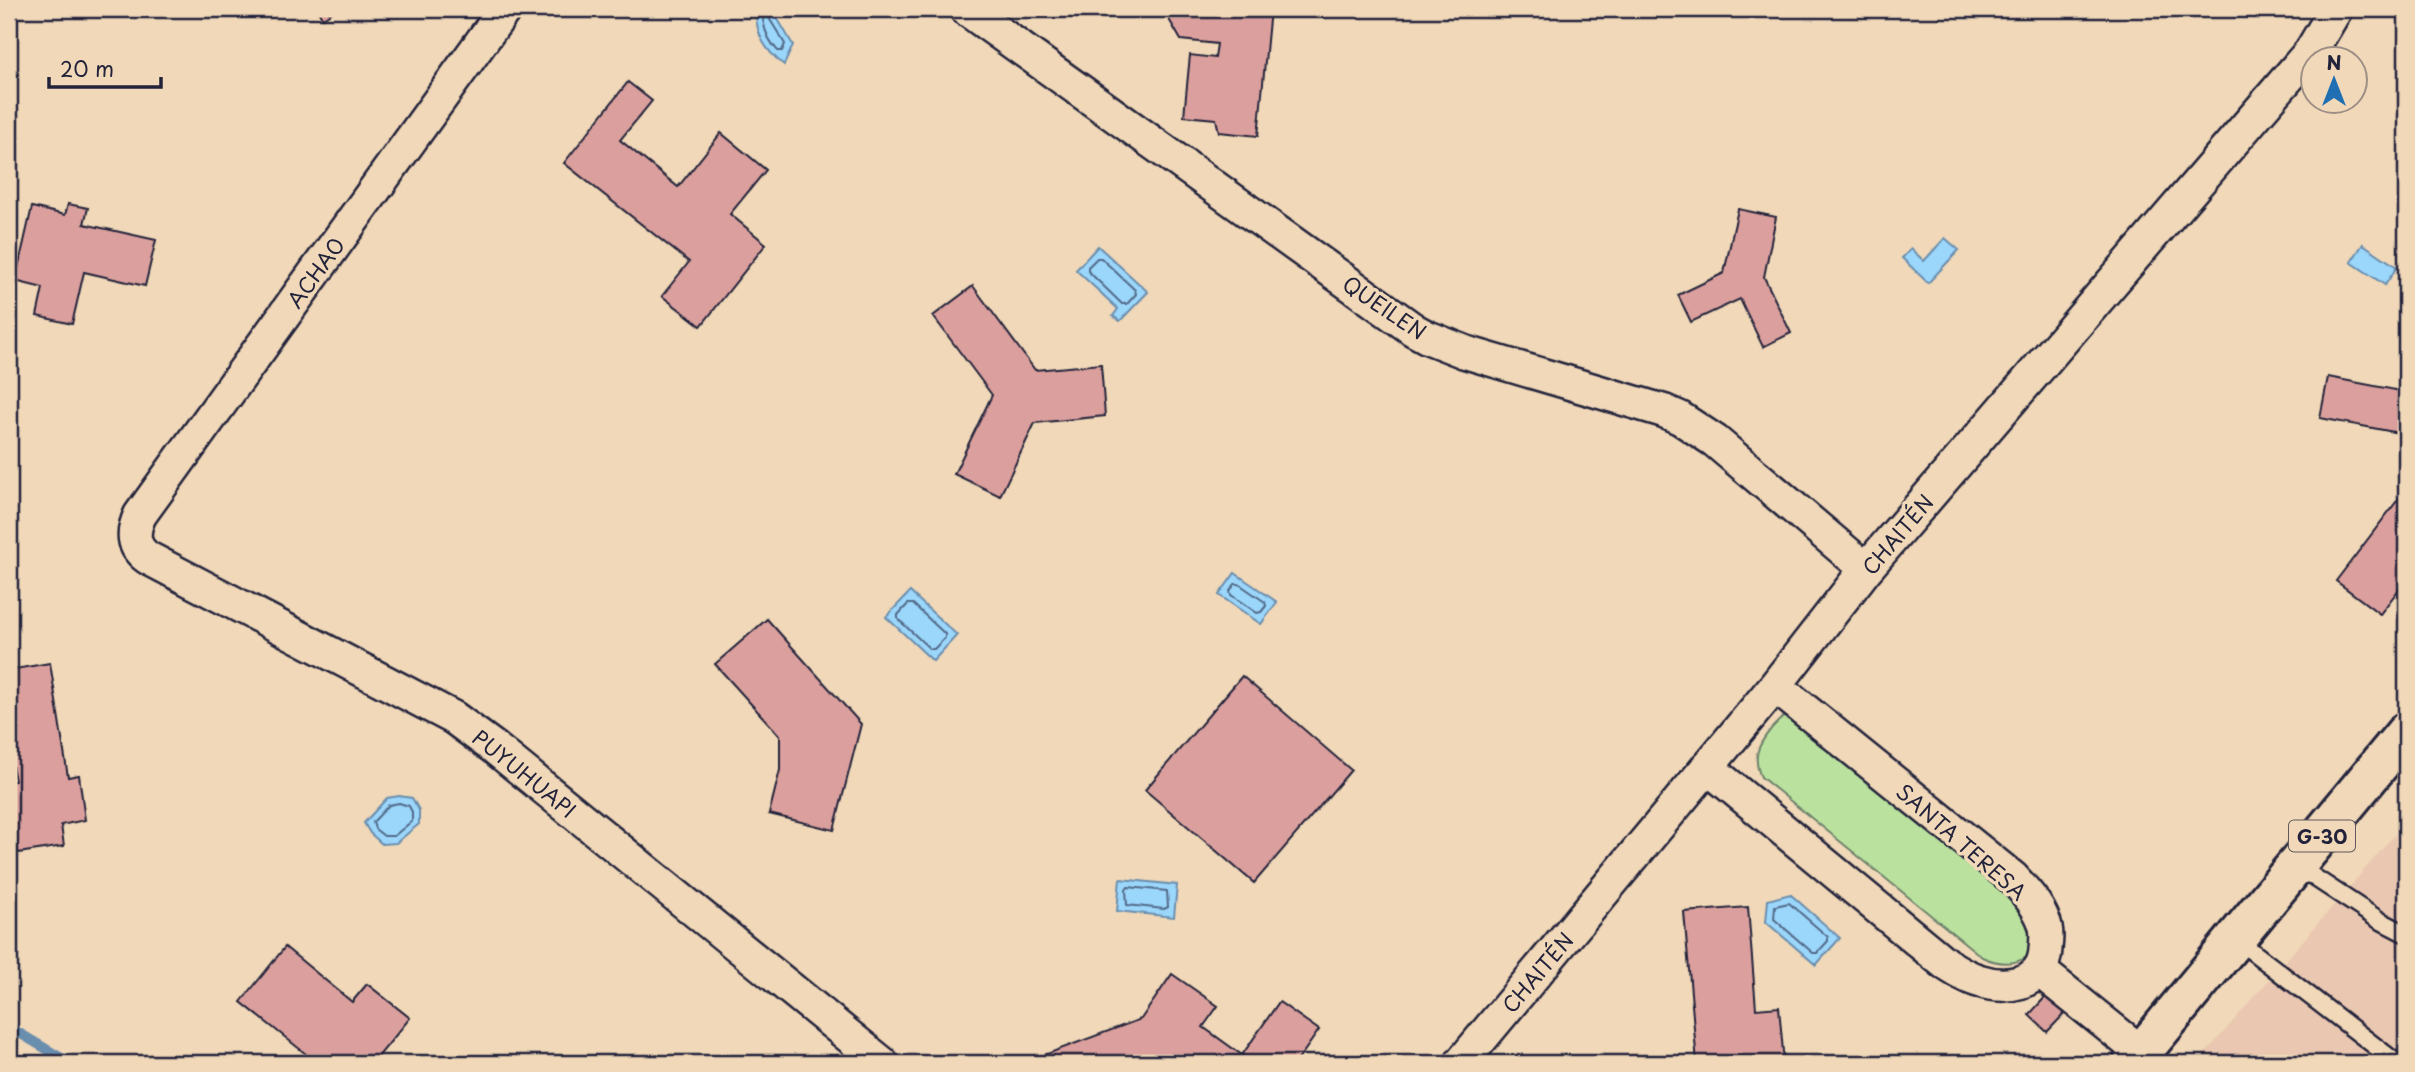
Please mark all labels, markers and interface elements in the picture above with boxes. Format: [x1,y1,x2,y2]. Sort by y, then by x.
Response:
scale bar [49,46,161,90]
north arrow [2300,46,2370,116]
text: N [2326,48,2342,76]
text: 20 m [60,52,114,84]
street label: ACHAO [278,230,352,314]
street label: QUEILEN [1337,267,1433,347]
street label: CHAITÉN [1854,487,1940,581]
street label: PUYUHUAPI [466,721,584,825]
street label: SANTA TERESA [1890,775,2034,907]
road number: G-30 [2289,820,2355,852]
street label: CHAITÉN [1494,925,1580,1019]

